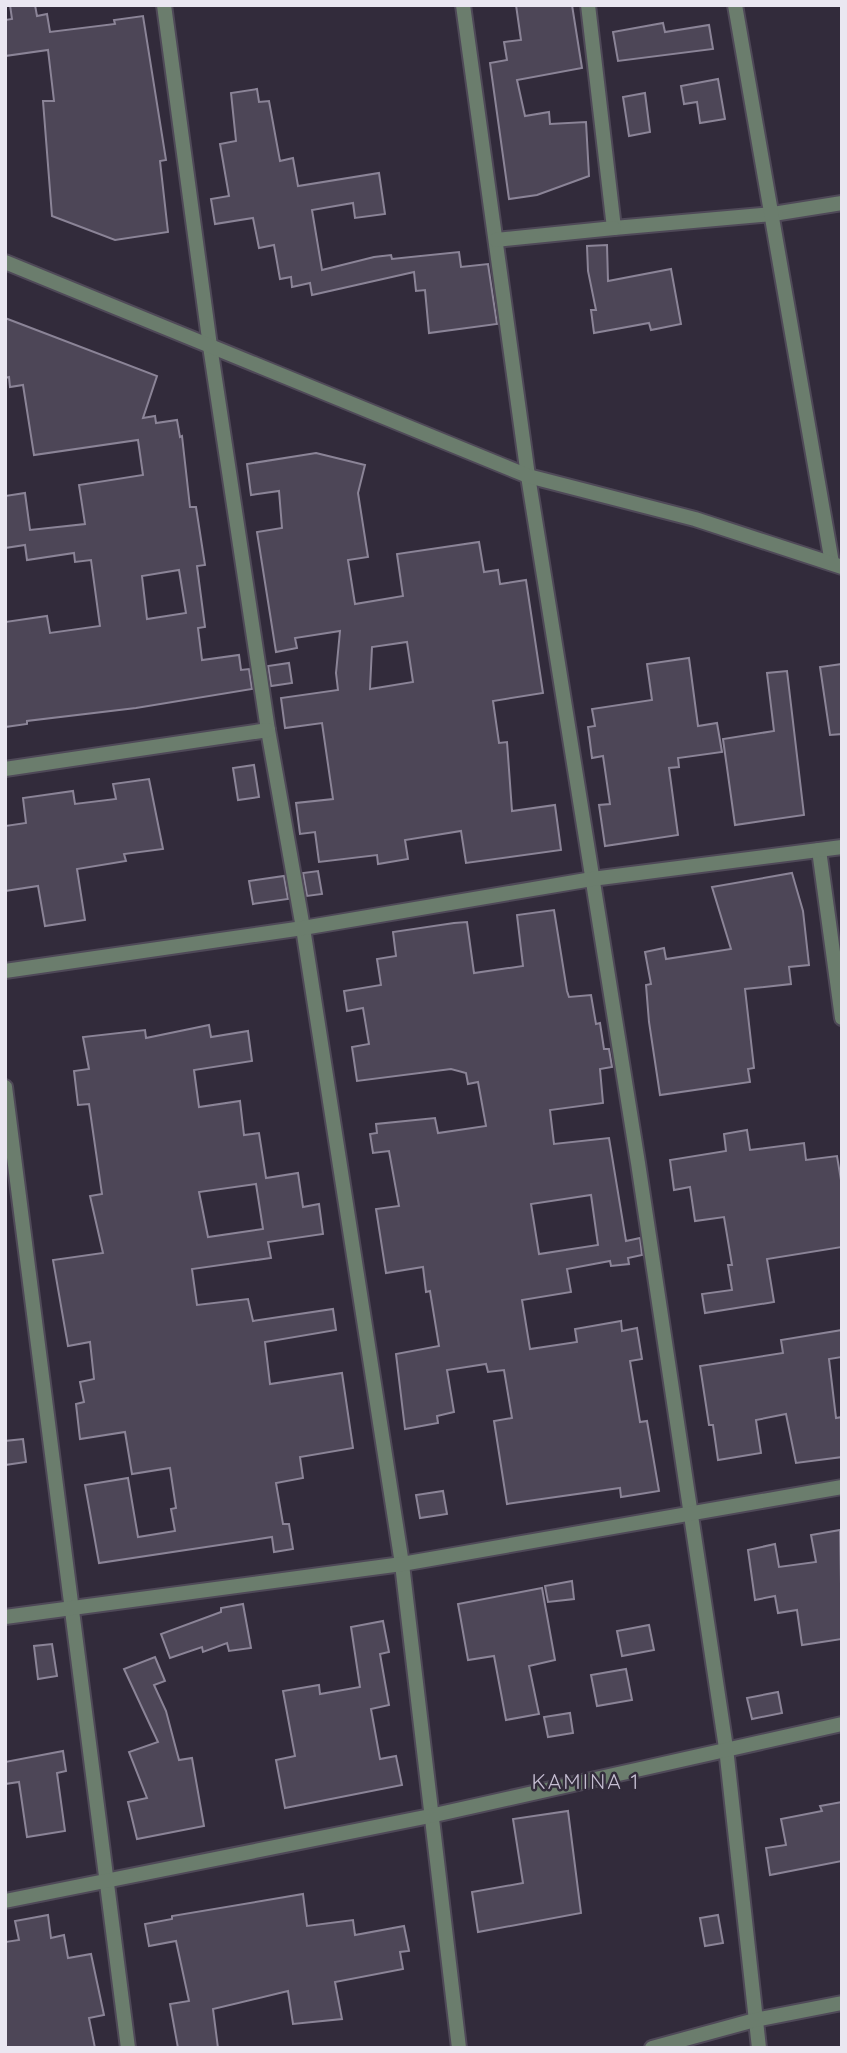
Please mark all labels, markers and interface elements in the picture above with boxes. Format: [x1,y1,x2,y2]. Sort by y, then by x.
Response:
district label: KAMINA 1 [532,1768,640,1794]

